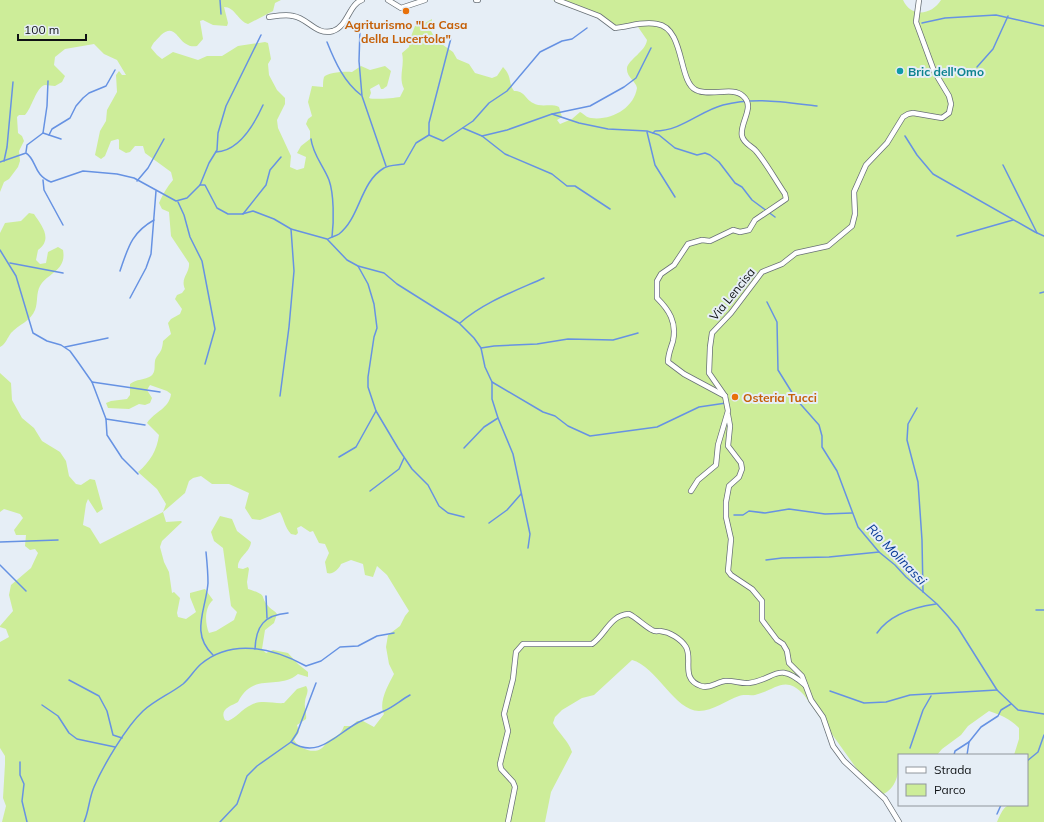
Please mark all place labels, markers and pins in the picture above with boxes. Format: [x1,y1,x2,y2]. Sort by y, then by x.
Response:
marker: Agriturismo "La Casa della Lucertola" [401,6,411,16]
place label: Agriturismo "La Casa della Lucertola" [345,17,467,46]
place label: Bric dell'Omo [908,64,984,79]
marker: Bric dell'Omo [895,66,905,76]
place label: Osteria Tucci [743,390,817,405]
marker: Osteria Tucci [730,392,740,402]

